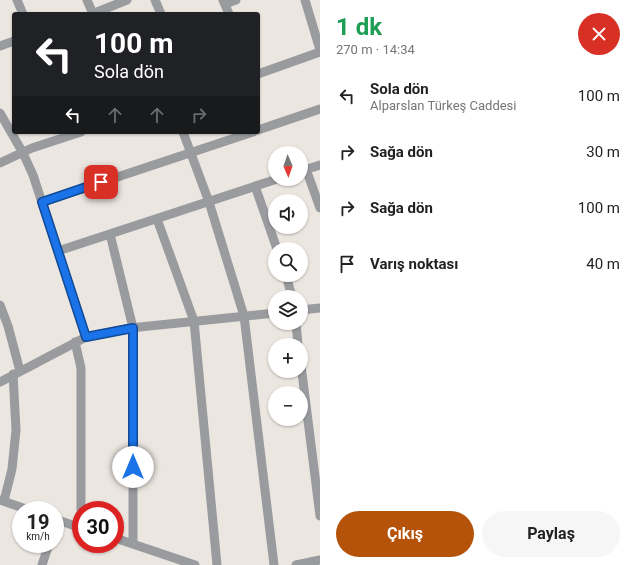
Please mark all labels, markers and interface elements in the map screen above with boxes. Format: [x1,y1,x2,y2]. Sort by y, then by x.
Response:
text: 1 dk [336,13,382,41]
button: close [578,13,620,55]
text: 100 m [94,27,173,60]
icon: left [28,28,80,80]
text: 270 m · 14:34 [336,42,415,57]
text: Sola dön [94,61,164,82]
text: Sola dön [370,80,429,98]
icon: left [336,85,358,107]
text: 100 m [578,87,620,105]
text: Alparslan Türkeş Caddesi [370,98,517,113]
icon: left [62,104,84,126]
icon: ahead [104,104,126,126]
icon: ahead [146,104,168,126]
icon: right [188,104,210,126]
icon: right [336,141,358,163]
text: Sağa dön [370,143,433,161]
text: 30 m [586,143,620,161]
north arrow [268,146,308,186]
map controls [268,146,308,426]
pin [84,165,118,199]
icon: arrive [90,171,112,193]
button: sound [268,194,308,234]
icon: right [336,197,358,219]
text: Sağa dön [370,199,433,217]
text: 100 m [578,199,620,217]
button: search [268,242,308,282]
icon: arrive [336,253,358,275]
text: Varış noktası [370,255,458,273]
text: 40 m [586,255,620,273]
button: layers [268,290,308,330]
button: + [268,338,308,378]
button: − [268,386,308,426]
position arrow [112,446,154,488]
speed limit sign: 30 [72,501,124,553]
text: 19 [27,510,49,534]
button: Çıkış [336,511,474,557]
button: Paylaş [482,511,620,557]
text: km/h [26,531,50,542]

